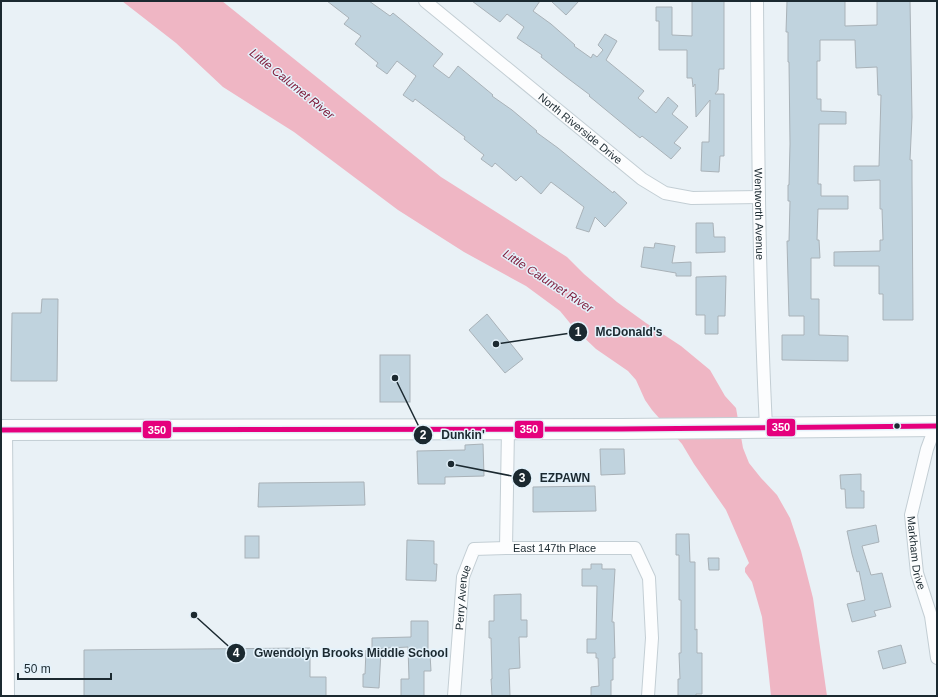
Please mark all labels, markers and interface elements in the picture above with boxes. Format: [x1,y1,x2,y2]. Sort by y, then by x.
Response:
water label: Little Calumet River [247,46,338,123]
street label: North Riverside Drive [536,91,625,166]
street label: Wentworth Avenue [753,168,766,260]
water label: Little Calumet River [500,247,597,316]
callout: McDonald's [568,320,671,344]
text: 1 [575,325,582,339]
text: McDonald's [596,325,663,339]
line badge: 350 [766,418,796,437]
line badge: 350 [142,420,172,439]
line badge: 350 [514,420,544,439]
text: 350 [772,421,790,433]
unlabelled marker [892,421,902,431]
callout: Dunkin' [413,423,493,447]
text: 350 [520,423,538,435]
text: 350 [148,424,166,436]
text: 2 [420,428,427,442]
text: Dunkin' [441,428,485,442]
callout: EZPAWN [512,466,598,490]
text: 3 [519,471,526,485]
text: EZPAWN [540,471,590,485]
street label: Markham Drive [905,515,928,591]
street label: East 147th Place [513,542,596,554]
street label: Perry Avenue [453,563,473,631]
callout: Gwendolyn Brooks Middle School [226,641,456,665]
text: 4 [233,646,240,660]
text: Gwendolyn Brooks Middle School [254,646,448,660]
scale bar [18,655,111,681]
text: 50 m [24,662,51,676]

